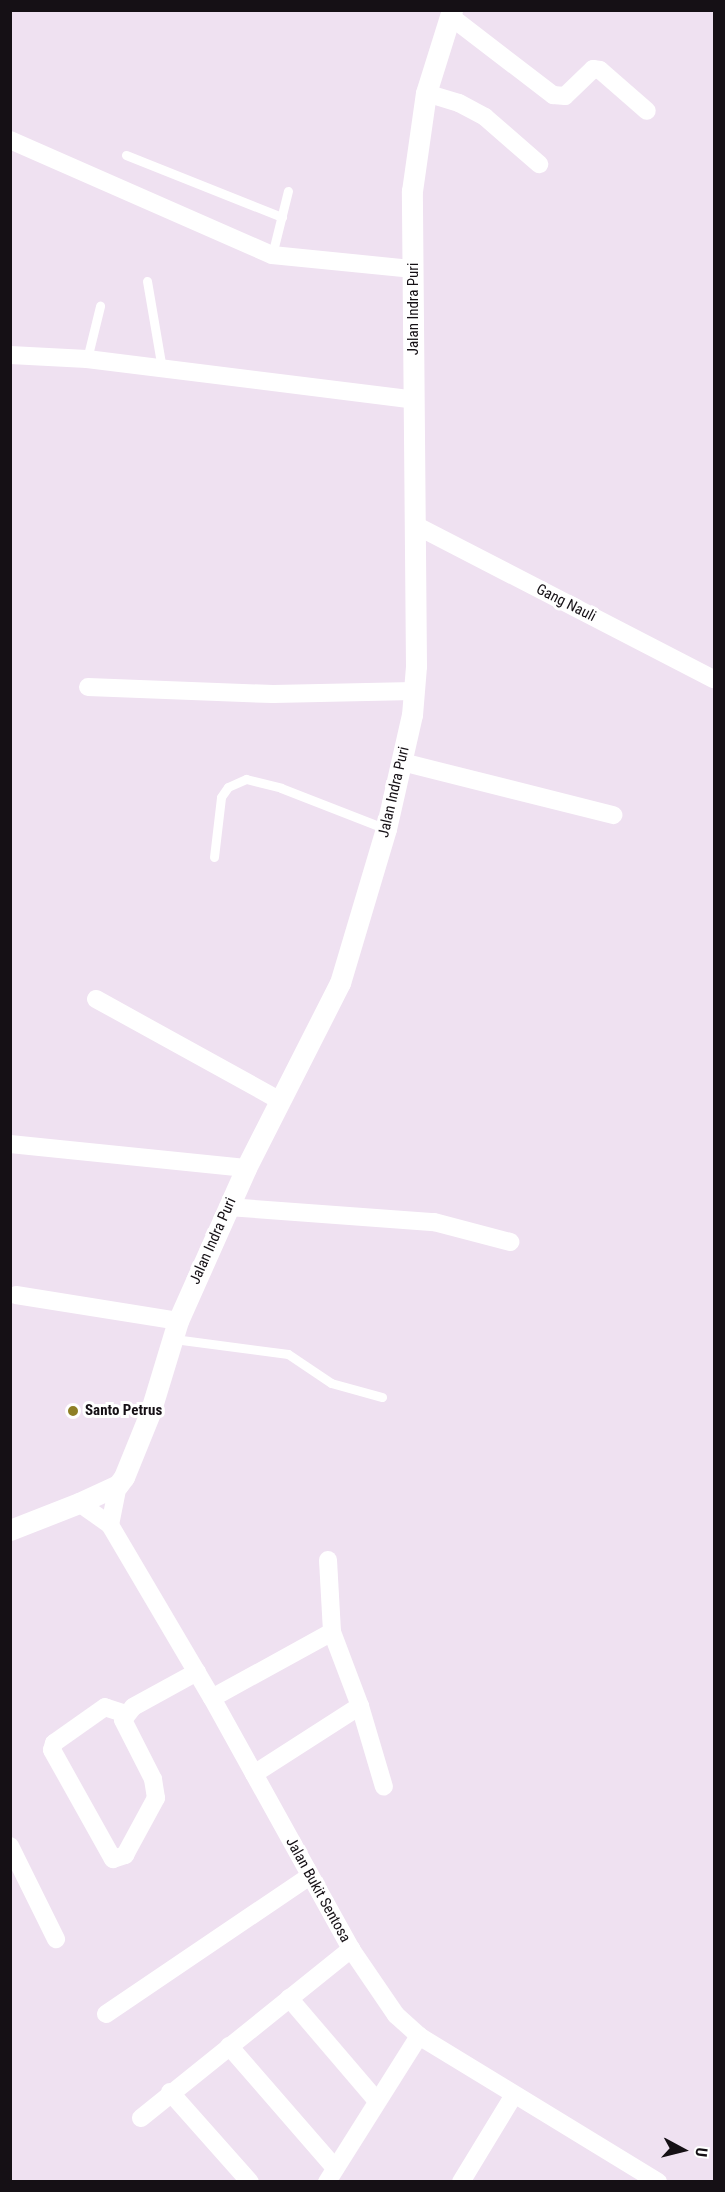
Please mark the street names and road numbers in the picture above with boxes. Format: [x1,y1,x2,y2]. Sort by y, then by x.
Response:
street label: Jalan Indra Puri [405,263,423,355]
street label: Gang Nauli [533,580,599,626]
street label: Jalan Indra Puri [375,745,413,839]
street label: Jalan Indra Puri [186,1195,240,1287]
street label: Jalan Bukit Sentosa [282,1834,354,1946]

